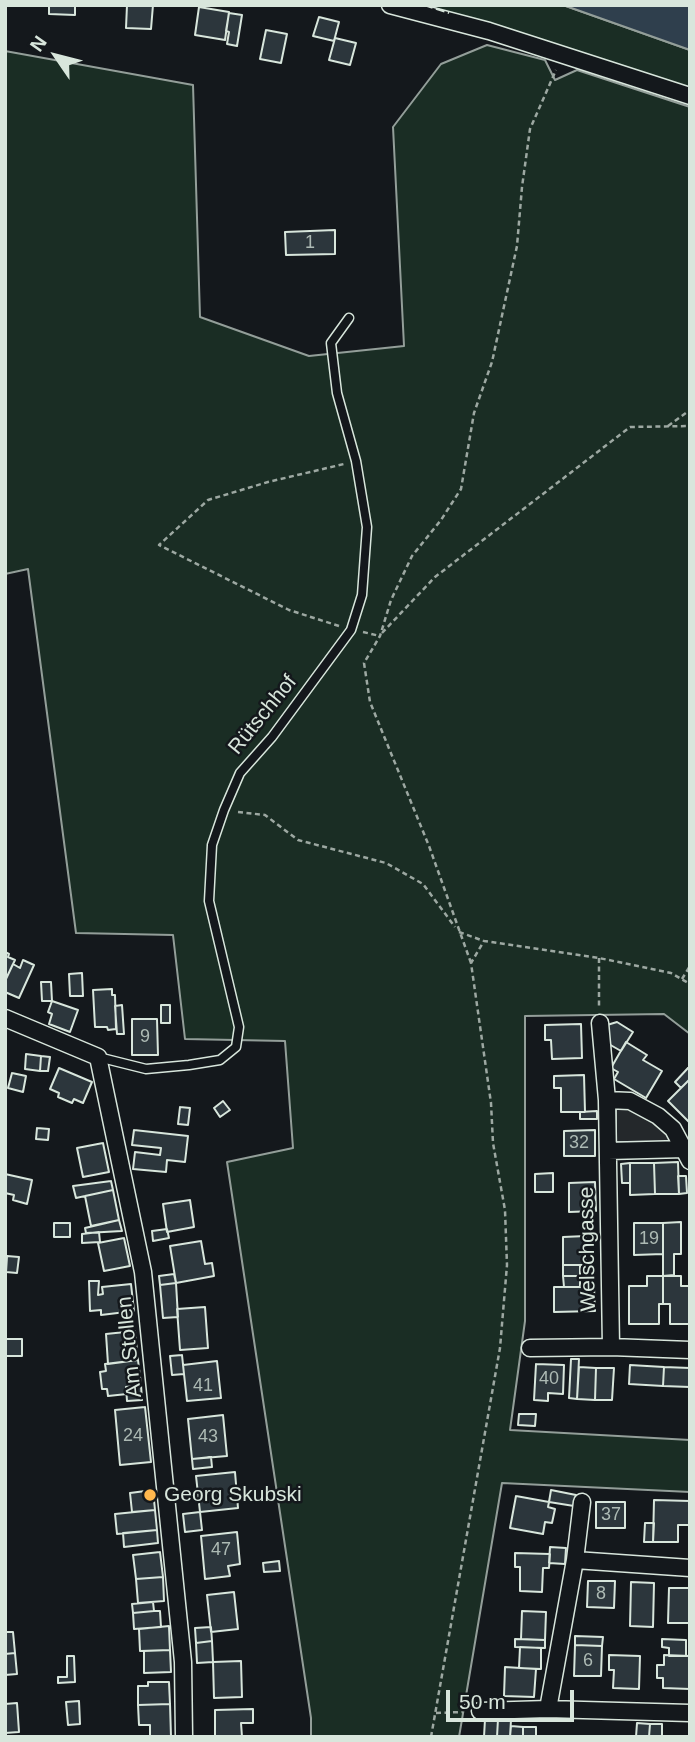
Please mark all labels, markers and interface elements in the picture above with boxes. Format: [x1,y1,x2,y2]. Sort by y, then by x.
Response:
north arrow [21,21,91,91]
text: N [26,32,51,55]
house number: 1 [305,232,315,254]
street label: Rütschhof [223,670,303,760]
house number: 9 [140,1026,150,1048]
house number: 32 [569,1132,589,1154]
street label: Welschgasse [574,1187,602,1311]
house number: 19 [639,1228,659,1250]
street label: Am Stollen [112,1295,148,1399]
house number: 40 [539,1368,559,1390]
house number: 41 [193,1375,213,1397]
house number: 24 [123,1425,143,1447]
house number: 43 [198,1426,218,1448]
place label: Georg Skubski [164,1482,302,1508]
marker: Georg Skubski [142,1487,158,1503]
house number: 37 [601,1504,621,1526]
house number: 47 [211,1539,231,1561]
house number: 8 [596,1583,606,1605]
house number: 6 [583,1650,593,1672]
scale bar [450,1676,578,1720]
text: 50 m [459,1690,506,1713]

